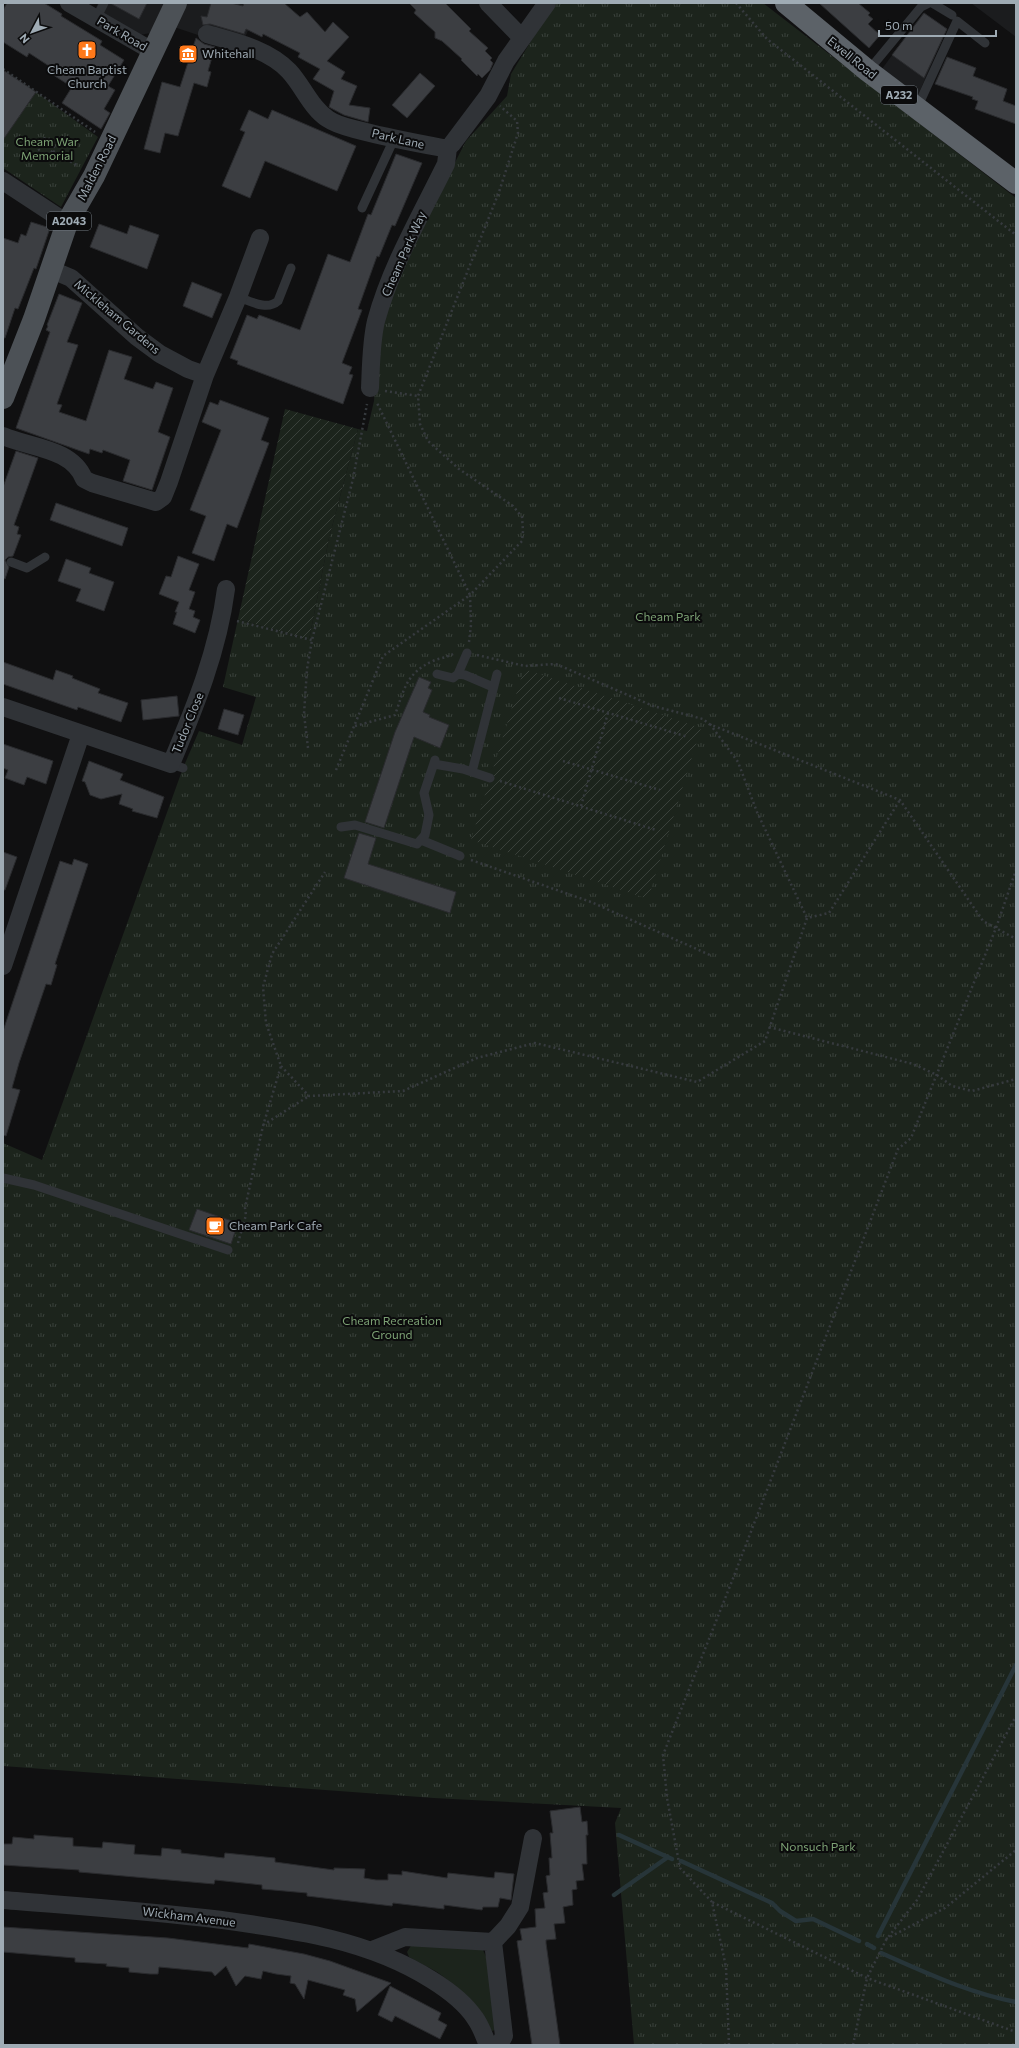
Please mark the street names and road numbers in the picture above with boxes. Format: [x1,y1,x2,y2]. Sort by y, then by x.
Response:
street label: Park Road [95,13,150,53]
street label: Ewell Road [825,33,880,81]
road number: A232 [881,86,917,104]
street label: Park Lane [370,125,426,151]
street label: Malden Road [74,133,119,202]
street label: Cheam Park Way [378,209,428,298]
road number: A2043 [47,212,91,230]
street label: Mickleham Gardens [72,276,163,356]
street label: Tudor Close [168,690,206,755]
street label: Wickham Avenue [142,1903,236,1929]

